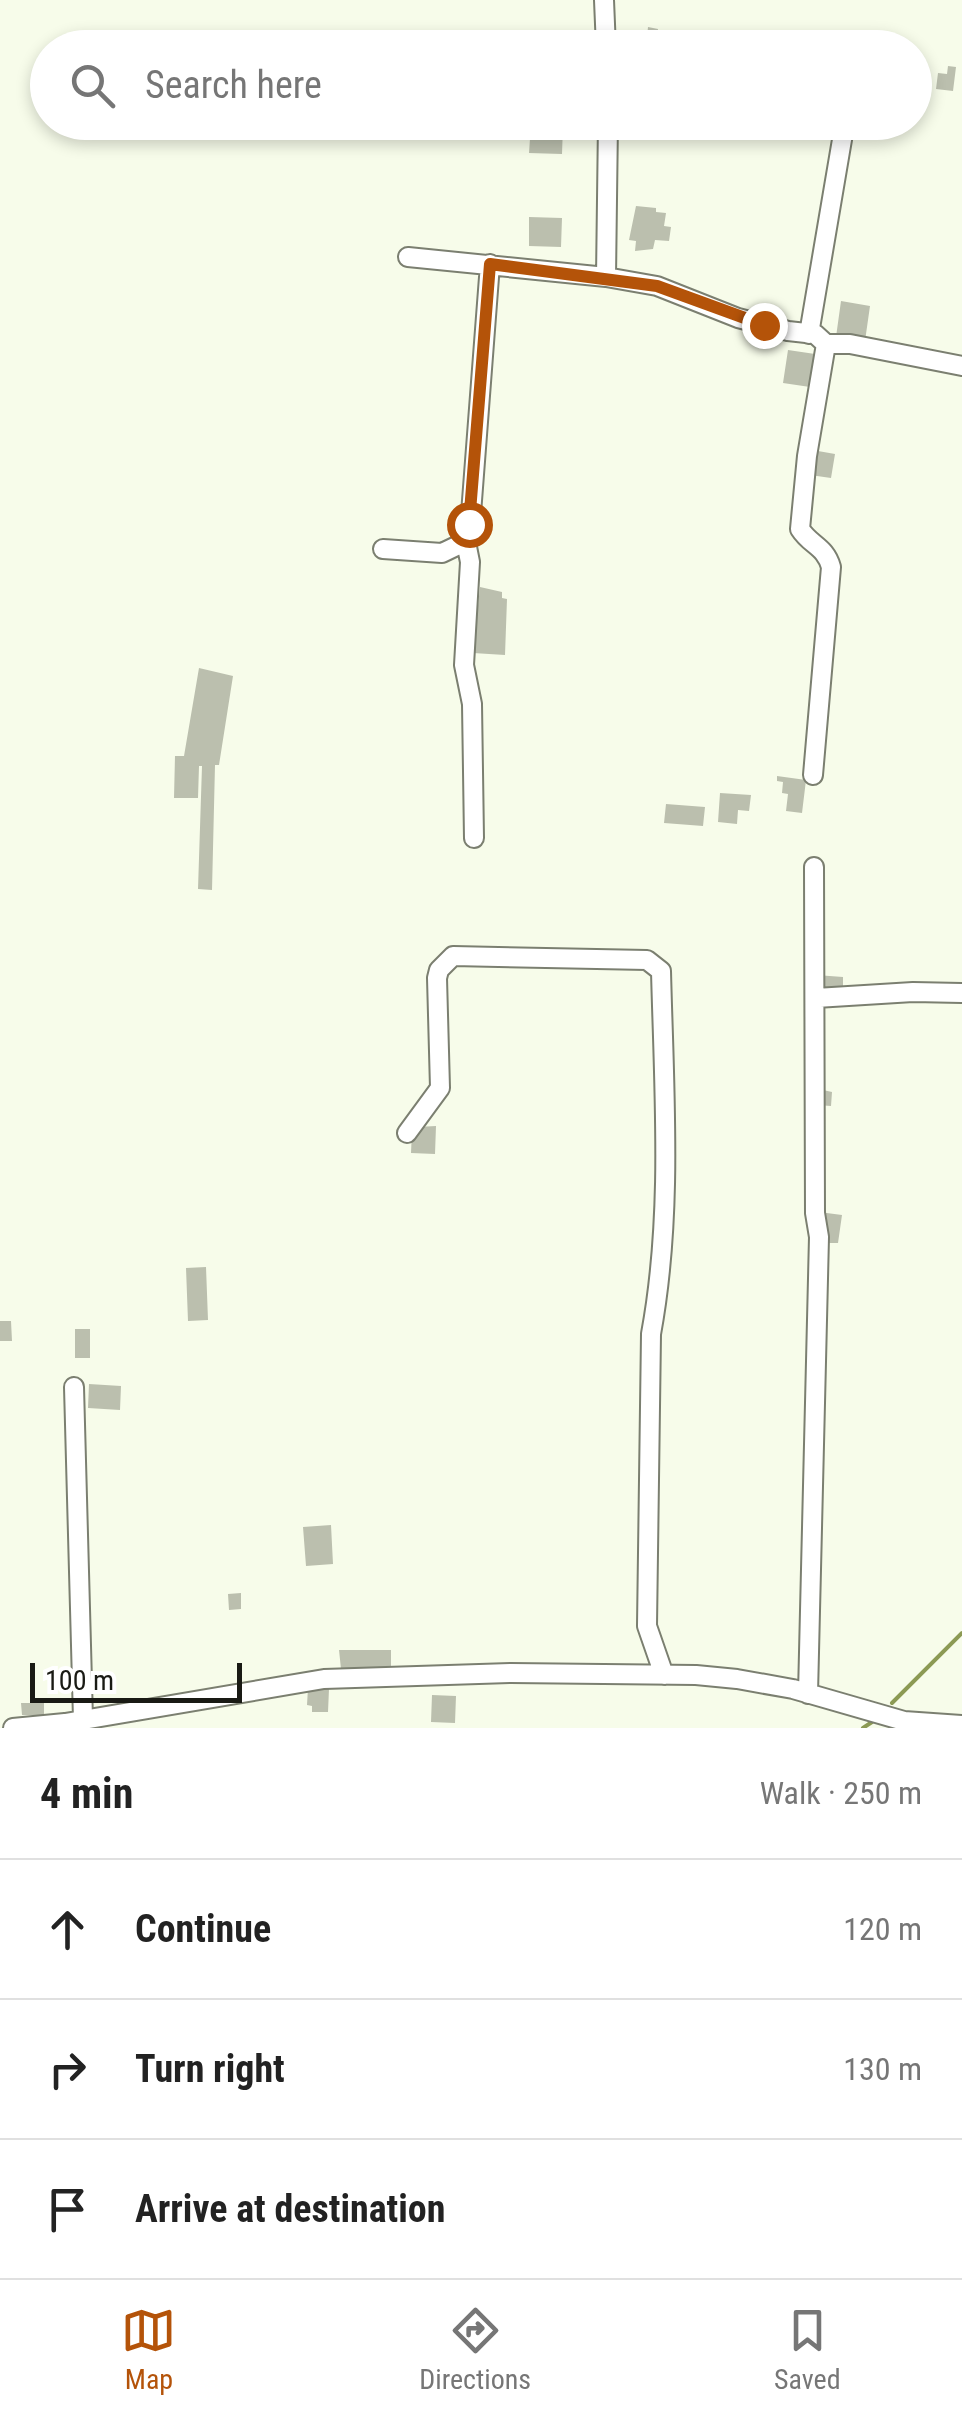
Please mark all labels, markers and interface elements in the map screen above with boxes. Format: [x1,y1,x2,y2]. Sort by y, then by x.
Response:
search box [30,30,932,140]
icon: search [65,58,120,113]
text: Search here [145,63,322,107]
route end [742,303,788,349]
route start [447,502,493,548]
scale bar [30,1658,242,1702]
text: 100 m [45,1664,114,1697]
text: 4 min [40,1769,133,1818]
text: Walk · 250 m [760,1774,922,1812]
icon: ahead [40,1902,95,1957]
text: Continue [135,1907,271,1951]
text: 120 m [843,1910,922,1948]
icon: right [40,2042,95,2097]
text: Turn right [135,2047,285,2091]
text: 130 m [843,2050,922,2088]
icon: arrive [40,2182,95,2237]
text: Arrive at destination [135,2187,445,2231]
tab: Map [121,2303,176,2396]
tab: Directions [419,2303,531,2396]
tab: Saved [774,2303,841,2396]

